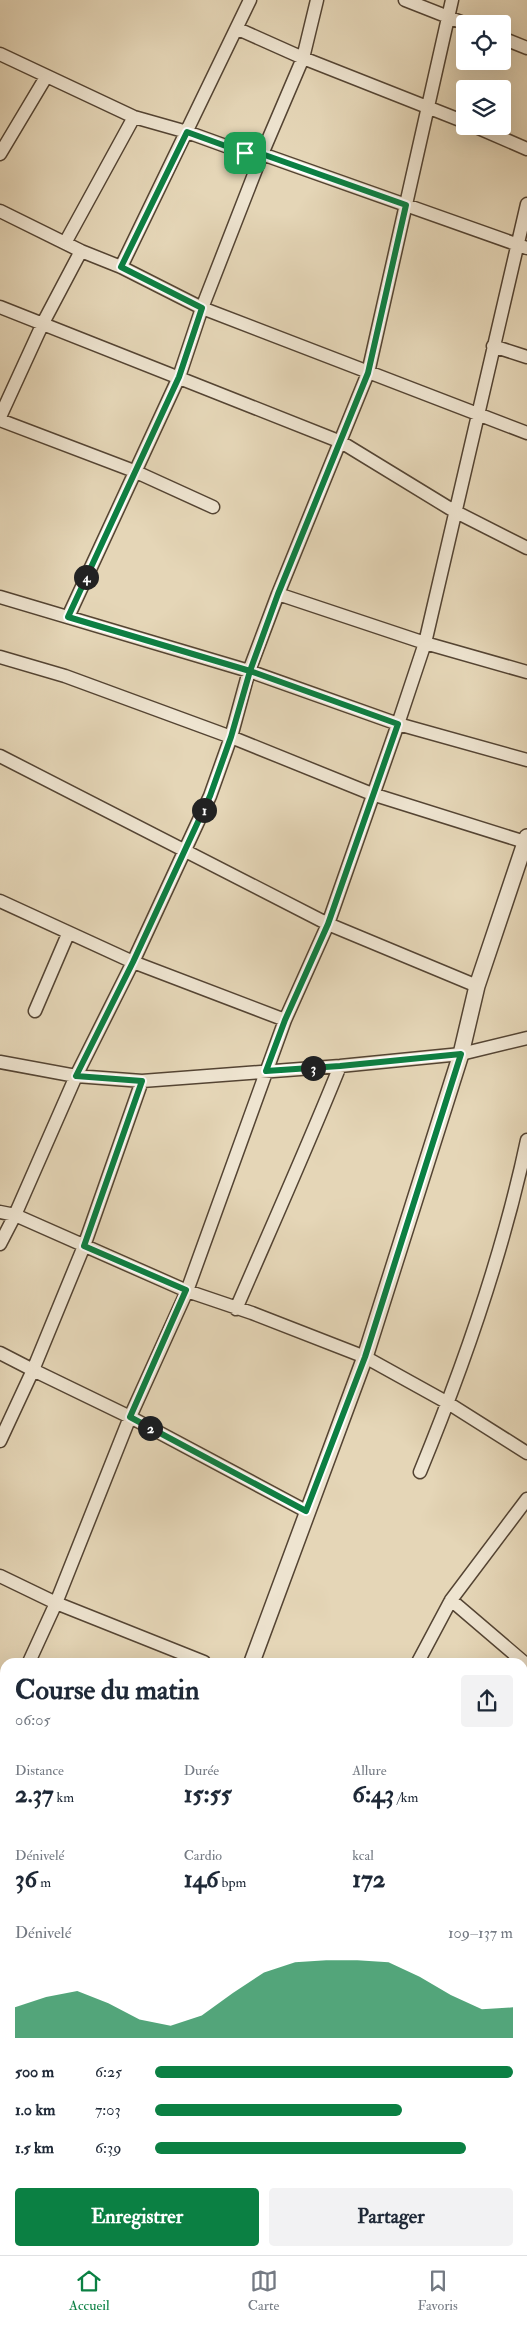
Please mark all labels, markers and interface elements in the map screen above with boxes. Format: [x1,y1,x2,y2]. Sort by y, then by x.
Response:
map controls [456,15,511,135]
button: locate [456,15,511,70]
button: layers [456,80,511,135]
pin [224,132,266,174]
icon: arrive [231,139,259,167]
pin: 4 [74,564,98,590]
text: 4 [83,569,90,586]
pin: 1 [192,798,216,822]
text: 1 [202,802,207,819]
pin: 3 [300,1056,326,1080]
text: 3 [311,1060,316,1077]
pin: 2 [138,1416,162,1440]
text: 2 [147,1420,154,1437]
text: Course du matin [15,1673,199,1708]
button: share [461,1675,513,1727]
text: 06:05 [15,1710,50,1730]
text: Distance [15,1762,64,1779]
text: Durée [184,1762,219,1779]
text: Allure [352,1762,387,1779]
text: 2.37 [15,1779,54,1810]
text: 15:55 [184,1779,232,1810]
text: 6:43 [352,1779,394,1810]
text: km [54,1789,74,1806]
text: /km [394,1789,418,1806]
text: Dénivelé [15,1847,64,1864]
text: Cardio [184,1847,222,1864]
text: kcal [352,1847,374,1864]
text: 36 [15,1864,37,1895]
text: 146 [184,1864,219,1895]
text: 172 [352,1864,385,1895]
text: m [37,1874,51,1891]
text: bpm [219,1874,246,1891]
text: Dénivelé [15,1923,71,1943]
text: 109–137 m [448,1923,513,1943]
text: 500 m [15,2062,54,2082]
text: 6:25 [95,2062,122,2082]
text: 1.0 km [15,2100,55,2120]
text: 7:03 [95,2100,121,2120]
text: 1.5 km [15,2138,54,2158]
text: 6:39 [95,2138,121,2158]
button: Enregistrer [15,2188,259,2246]
button: Partager [269,2188,513,2246]
tab: Accueil [69,2267,110,2314]
tab: Carte [248,2267,279,2314]
tab: Favoris [418,2267,458,2314]

